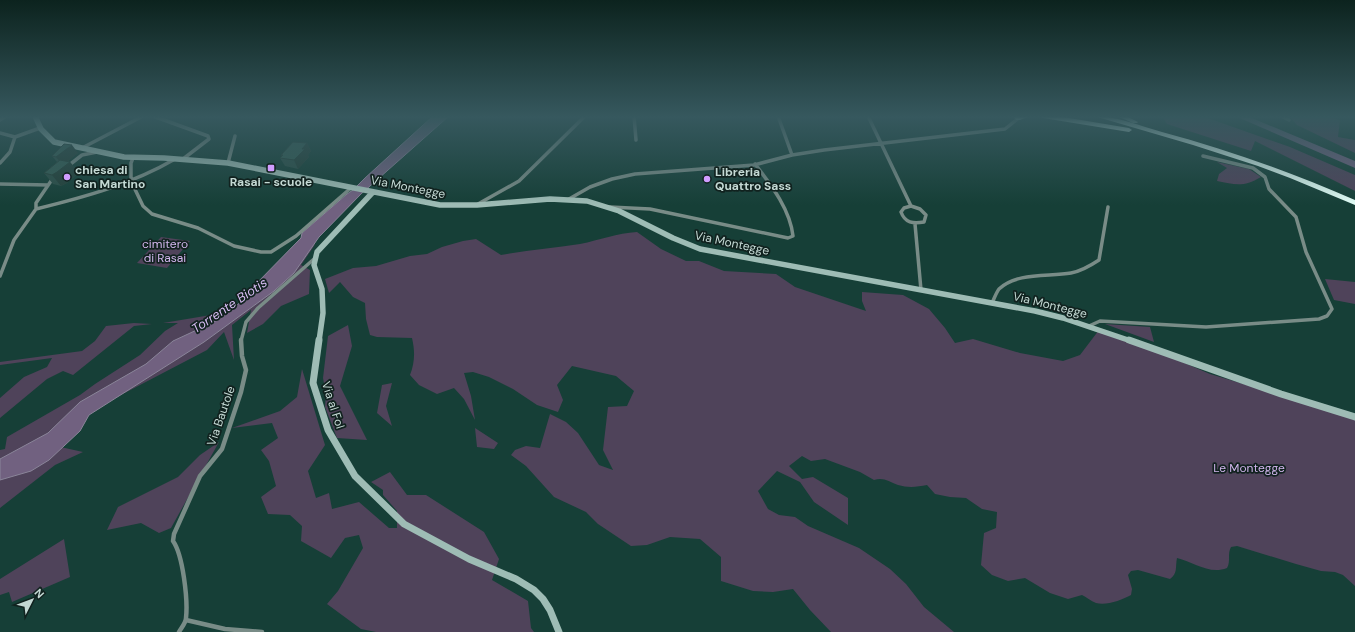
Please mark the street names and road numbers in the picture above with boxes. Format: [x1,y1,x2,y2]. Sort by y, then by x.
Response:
street label: Via Montegge [369,172,447,202]
street label: Via Montegge [693,227,771,259]
street label: Via Montegge [1011,288,1089,322]
street label: Via al Fol [318,379,348,431]
street label: Via Bautole [203,384,239,448]

